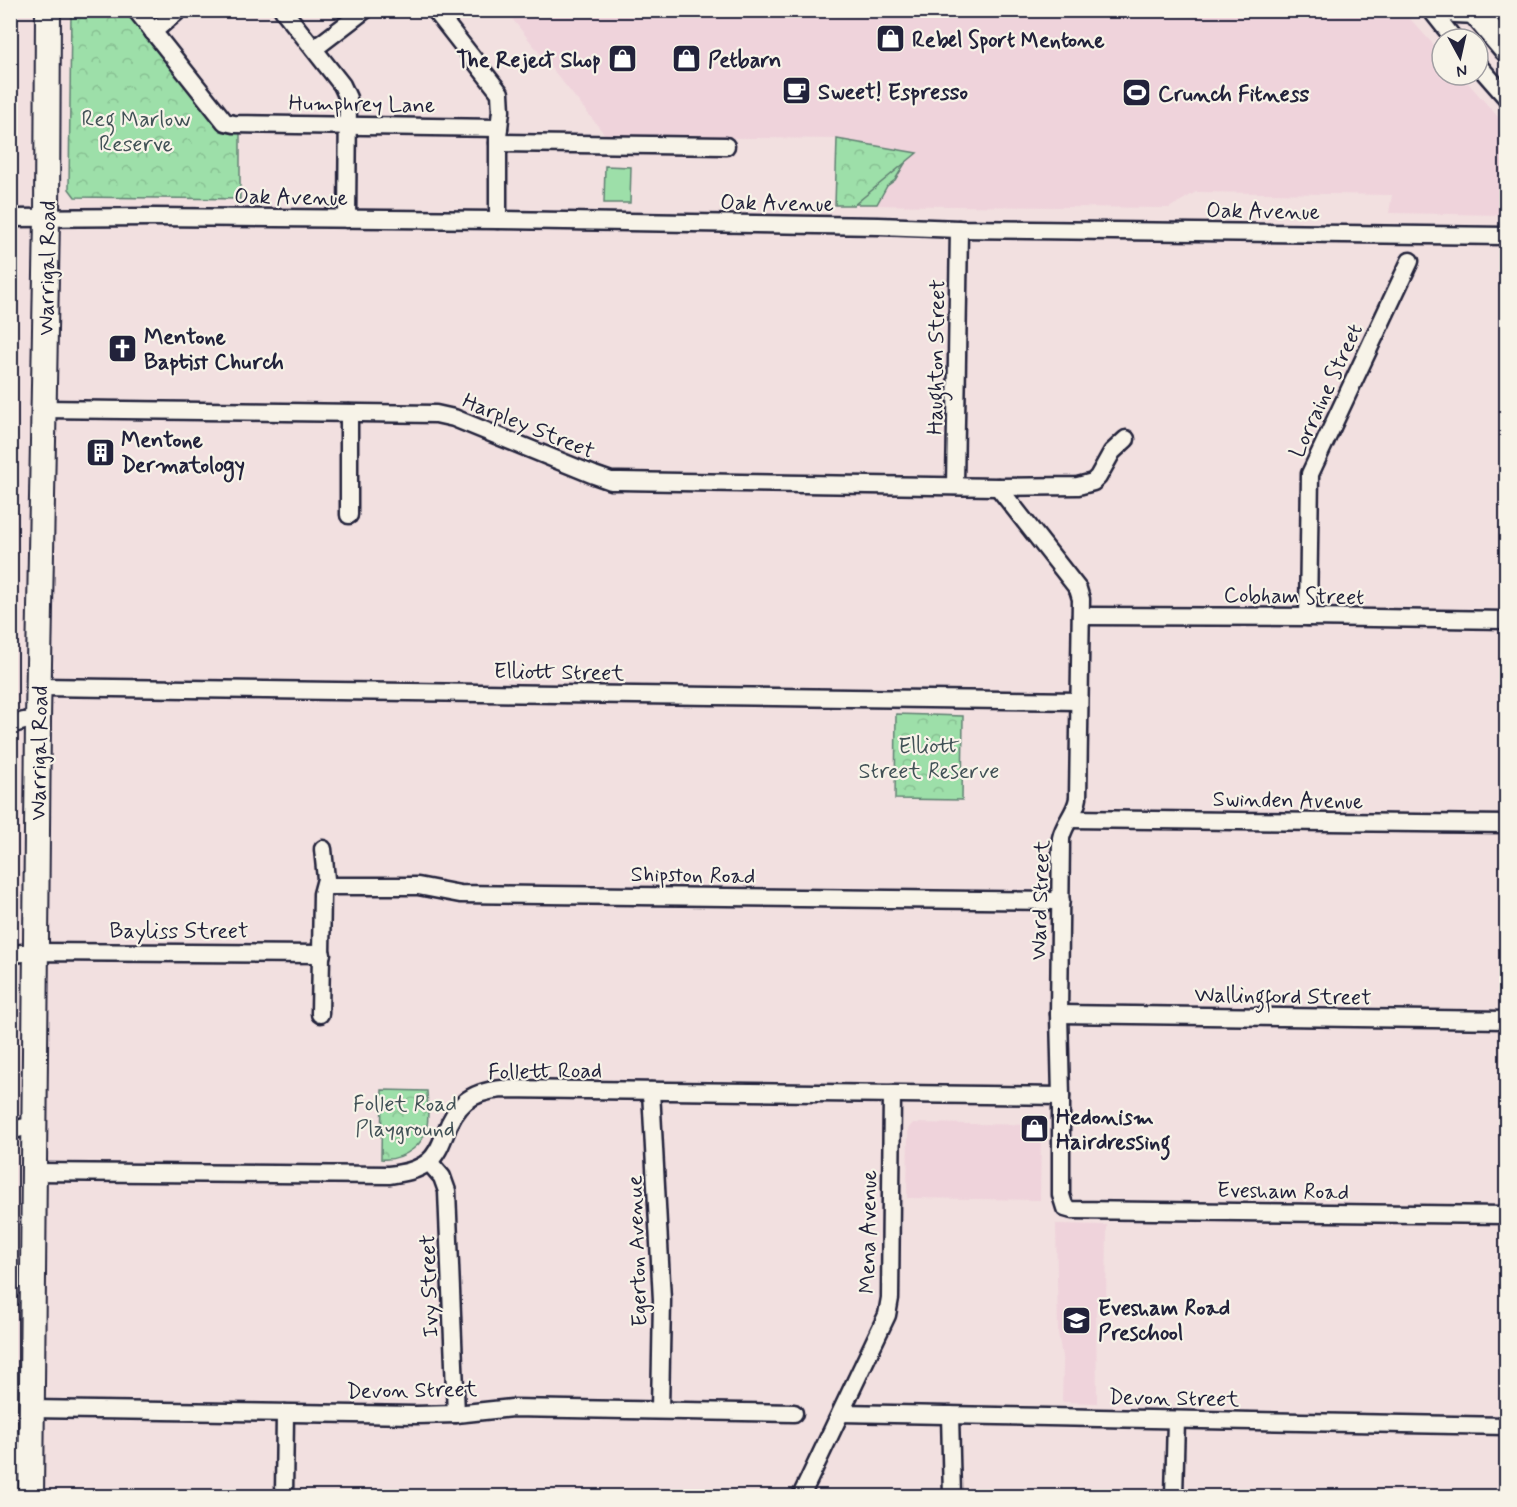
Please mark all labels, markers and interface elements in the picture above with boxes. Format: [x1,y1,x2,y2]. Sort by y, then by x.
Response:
shop icon: Rebel Sport Mentone [875,23,907,55]
place label: Rebel Sport Mentone [912,27,1105,55]
north arrow [1430,27,1490,87]
shop icon: The Reject Shop [606,43,638,75]
shop icon: Petbarn [671,43,703,75]
place label: The Reject Shop [456,47,601,75]
place label: Petbarn [708,47,781,75]
text: N [1455,59,1469,82]
cafe icon: Sweet! Espresso [781,75,813,107]
sports icon: Crunch Fitness [1121,77,1153,109]
place label: Sweet! Espresso [818,79,969,107]
place label: Crunch Fitness [1158,81,1309,109]
street label: Humphrey Lane [288,90,436,120]
park label: Reg Marlow Reserve [81,106,191,159]
street label: Oak Avenue [234,183,348,213]
street label: Oak Avenue [720,189,834,219]
street label: Oak Avenue [1206,197,1320,227]
street label: Warrigal Road [33,200,64,336]
street label: Haughton Street [922,279,955,435]
street label: Lorraine Street [1284,319,1370,462]
place label: Mentone Baptist Church [144,324,284,377]
church icon: Mentone Baptist Church [107,333,139,365]
street label: Harpley Street [458,388,599,466]
place label: Mentone Dermatology [121,427,245,483]
building icon: Mentone Dermatology [84,436,116,468]
street label: Cobham Street [1223,582,1365,612]
street label: Elliott Street [493,658,625,688]
street label: Warrigal Road [25,685,56,821]
park label: Elliott Street Reserve [858,733,1000,786]
street label: Swinden Avenue [1212,786,1363,816]
street label: Ward Street [1025,839,1057,961]
street label: Shipston Road [630,861,756,891]
street label: Bayliss Street [110,918,248,946]
street label: Wallingford Street [1194,981,1372,1016]
street label: Follett Road [488,1057,602,1087]
park label: Follet Road Playground [353,1091,457,1145]
place label: Hedonism Hairdressing [1056,1104,1171,1161]
shop icon: Hedonism Hairdressing [1019,1113,1051,1145]
street label: Mena Avenue [854,1170,884,1294]
street label: Egerton Avenue [621,1174,656,1327]
street label: Evesham Road [1217,1177,1349,1207]
street label: Ivy Street [414,1234,446,1338]
place label: Evesham Road Preschool [1098,1295,1230,1348]
school or university icon: Evesham Road Preschool [1061,1304,1093,1336]
street label: Devon Street [346,1376,478,1406]
street label: Devon Street [1108,1384,1240,1414]

